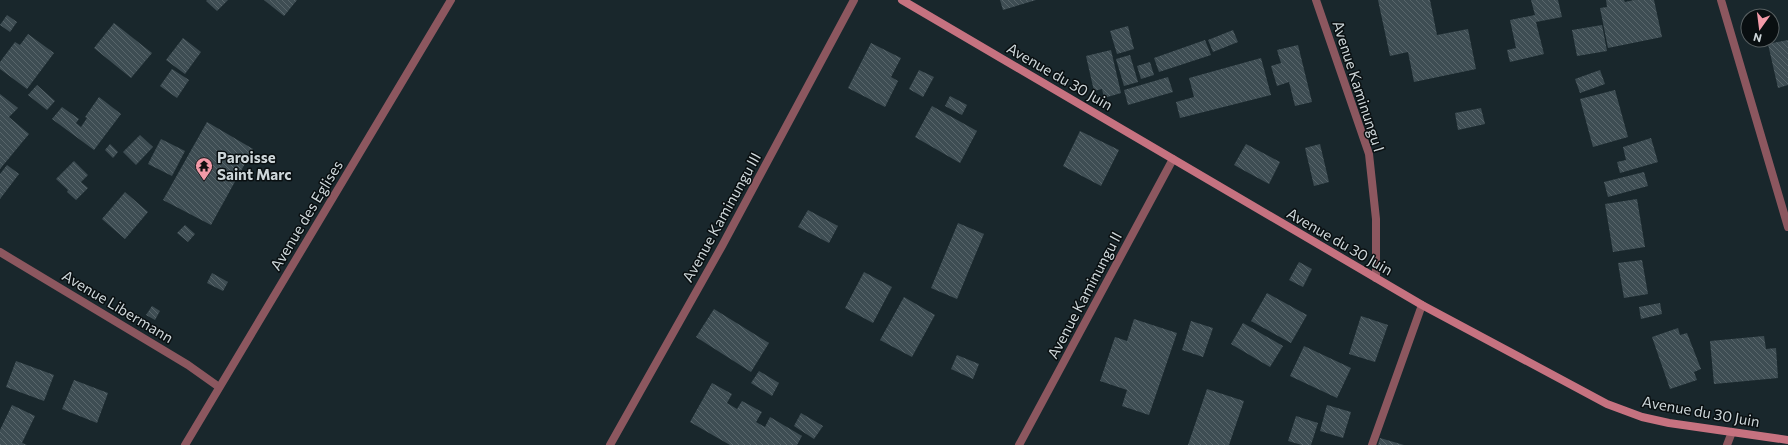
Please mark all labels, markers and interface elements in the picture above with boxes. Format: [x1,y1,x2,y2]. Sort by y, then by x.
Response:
north arrow [1740,8,1780,48]
street label: Avenue Kaminungu I [1329,18,1389,154]
text: N [1752,31,1763,45]
street label: Avenue du 30 Juin [1004,38,1116,114]
place label: Paroisse Saint Marc [217,148,291,183]
street label: Avenue Kaminungu III [678,149,764,285]
temple icon: Paroisse Saint Marc [194,156,214,181]
street label: Avenue des Eglises [266,156,346,273]
street label: Avenue du 30 Juin [1284,203,1396,279]
street label: Avenue Kaminungu II [1043,228,1125,362]
street label: Avenue Libermann [59,266,177,346]
street label: Avenue du 30 Juin [1641,392,1761,430]

